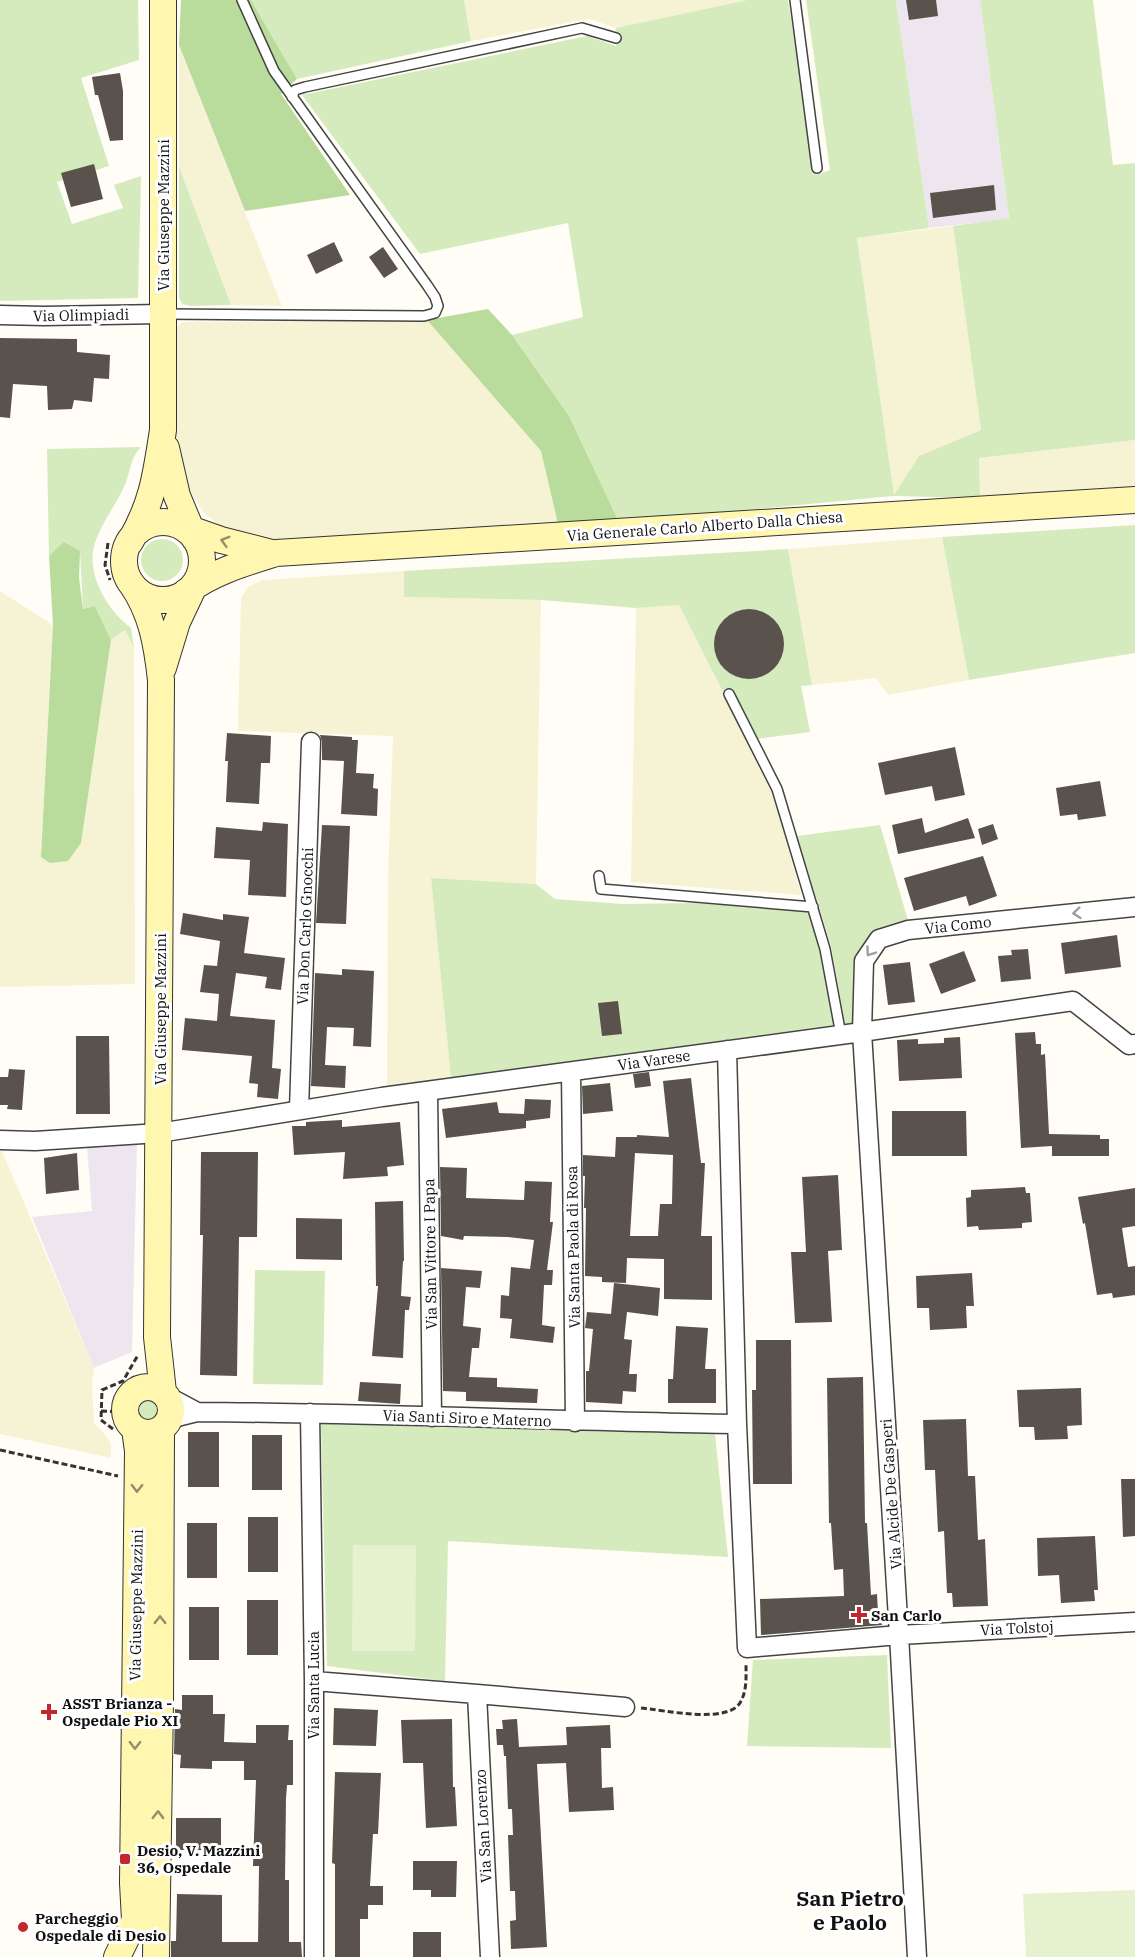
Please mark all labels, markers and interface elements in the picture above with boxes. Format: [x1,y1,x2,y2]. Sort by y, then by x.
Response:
street label: Via Giuseppe Mazzini [154,139,173,291]
street label: Via Olimpiadi [33,305,130,325]
street label: Via Generale Carlo Alberto Dalla Chiesa [566,507,844,545]
one-way arrow [220,536,231,548]
street label: Via Don Carlo Gnocchi [293,847,317,1005]
one-way arrow [1072,906,1081,918]
street label: Via Como [924,912,992,938]
street label: Via Giuseppe Mazzini [151,933,170,1085]
one-way arrow [866,945,877,956]
street label: Via Varese [616,1045,692,1075]
street label: Via Santa Paola di Rosa [562,1165,584,1329]
street label: Via San Vittore I Papa [419,1178,441,1330]
street label: Via Santi Siro e Materno [382,1406,552,1430]
street label: Via Alcide De Gasperi [876,1418,906,1570]
one-way arrow [131,1483,144,1492]
street label: Via Giuseppe Mazzini [125,1529,147,1681]
place label: San Carlo [871,1606,942,1625]
marker: San Carlo [852,1608,866,1622]
one-way arrow [154,1615,166,1624]
street label: Via Tolstoj [980,1617,1054,1639]
street label: Via Santa Lucia [304,1631,323,1739]
place label: ASST Brianza - Ospedale Pio XI [62,1694,178,1730]
marker: ASST Brianza - Ospedale Pio XI [40,1703,58,1721]
one-way arrow [129,1741,141,1750]
street label: Via San Lorenzo [471,1769,495,1883]
one-way arrow [151,1810,164,1819]
place label: Desio, V. Mazzini 36, Ospedale [137,1841,260,1877]
marker: Desio, V. Mazzini 36, Ospedale [118,1852,132,1866]
district label: San Pietro e Paolo [796,1884,904,1936]
place label: Parcheggio Ospedale di Desio [35,1909,167,1945]
marker: Parcheggio Ospedale di Desio [16,1920,30,1934]

